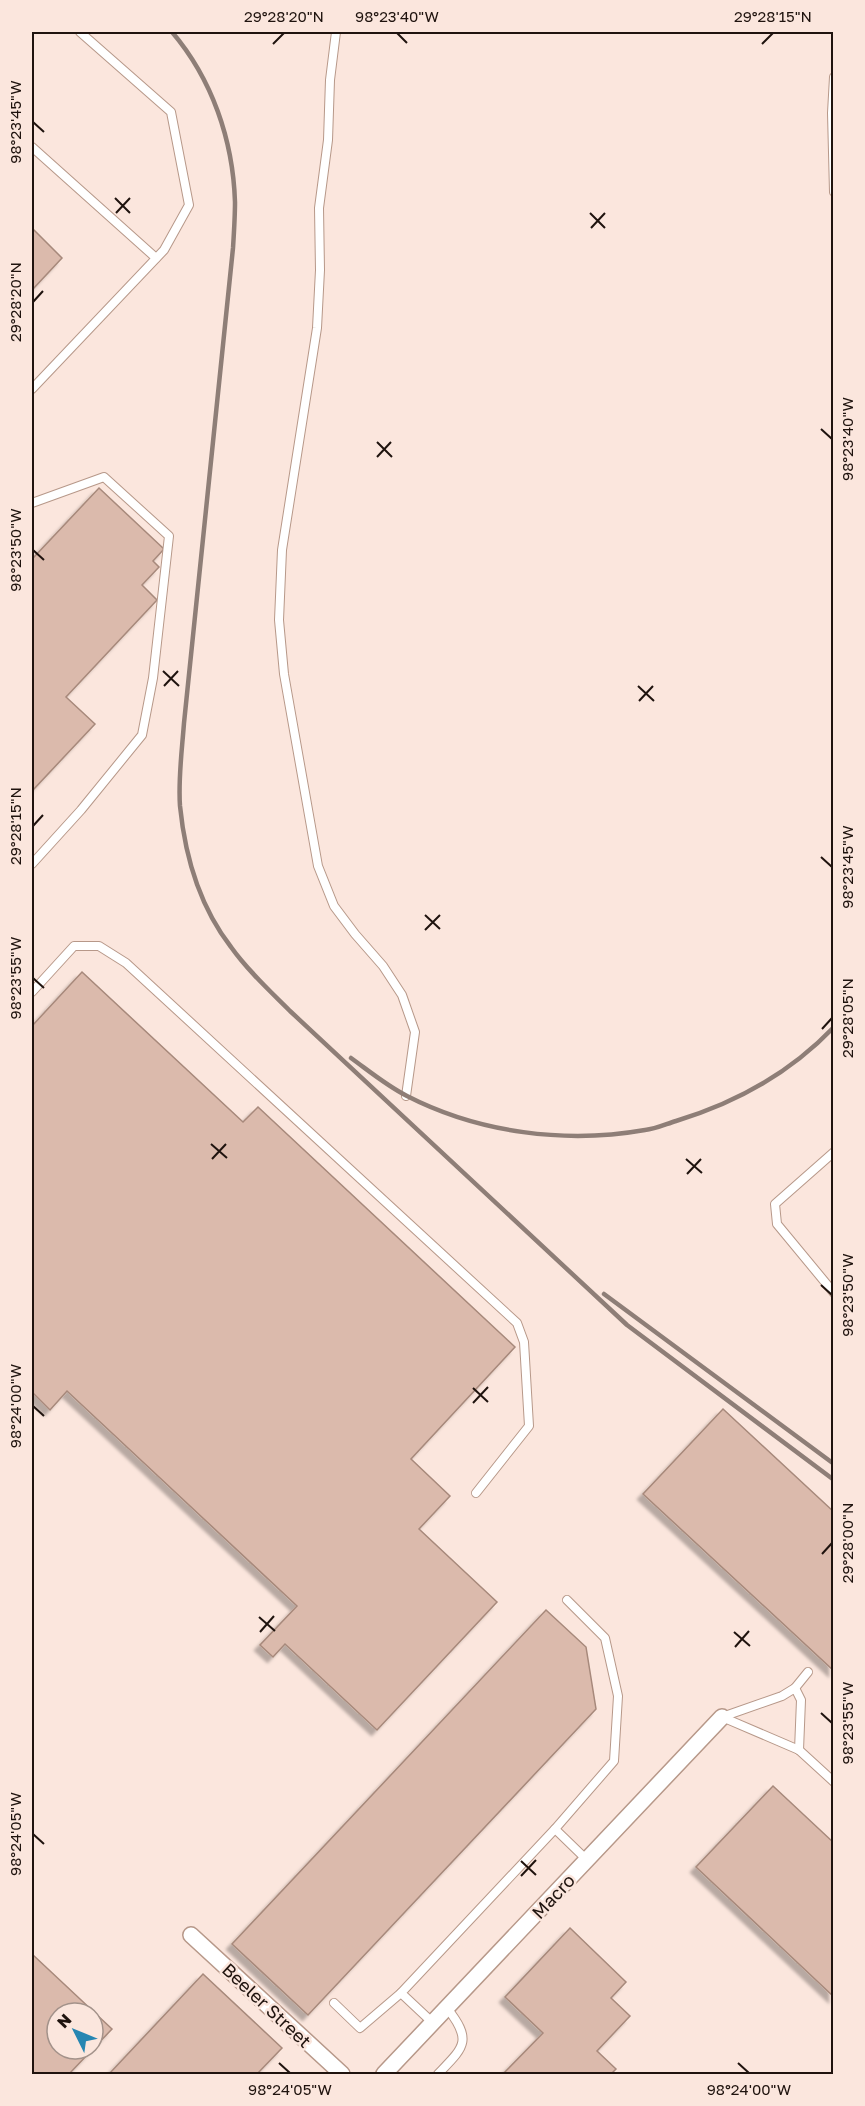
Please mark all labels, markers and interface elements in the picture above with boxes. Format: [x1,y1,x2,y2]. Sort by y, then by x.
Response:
text: 29°28'20"N [244,7,324,25]
text: 98°23'40"W [355,7,439,25]
text: 29°28'15"N [734,7,812,25]
text: 98°23'45"W [6,80,24,164]
text: 29°28'20"N [6,262,24,342]
text: 98°23'40"W [838,397,856,481]
text: 98°23'50"W [6,508,24,592]
text: 29°28'15"N [6,787,24,865]
text: 98°23'45"W [838,825,856,909]
text: 98°23'55"W [6,937,24,1019]
text: 29°28'05"N [838,978,856,1058]
text: 98°23'50"W [838,1253,856,1337]
text: 98°24'00"W [6,1364,24,1448]
text: 29°28'00"N [838,1503,856,1583]
text: 98°23'55"W [838,1682,856,1764]
text: 98°24'05"W [6,1792,24,1876]
street label: Macro [527,1869,579,1923]
street label: Beeler Street [218,1958,316,2052]
north arrow [45,2001,105,2061]
text: N [53,2009,75,2032]
text: 98°24'05"W [248,2080,332,2098]
text: 98°24'00"W [707,2080,791,2098]

